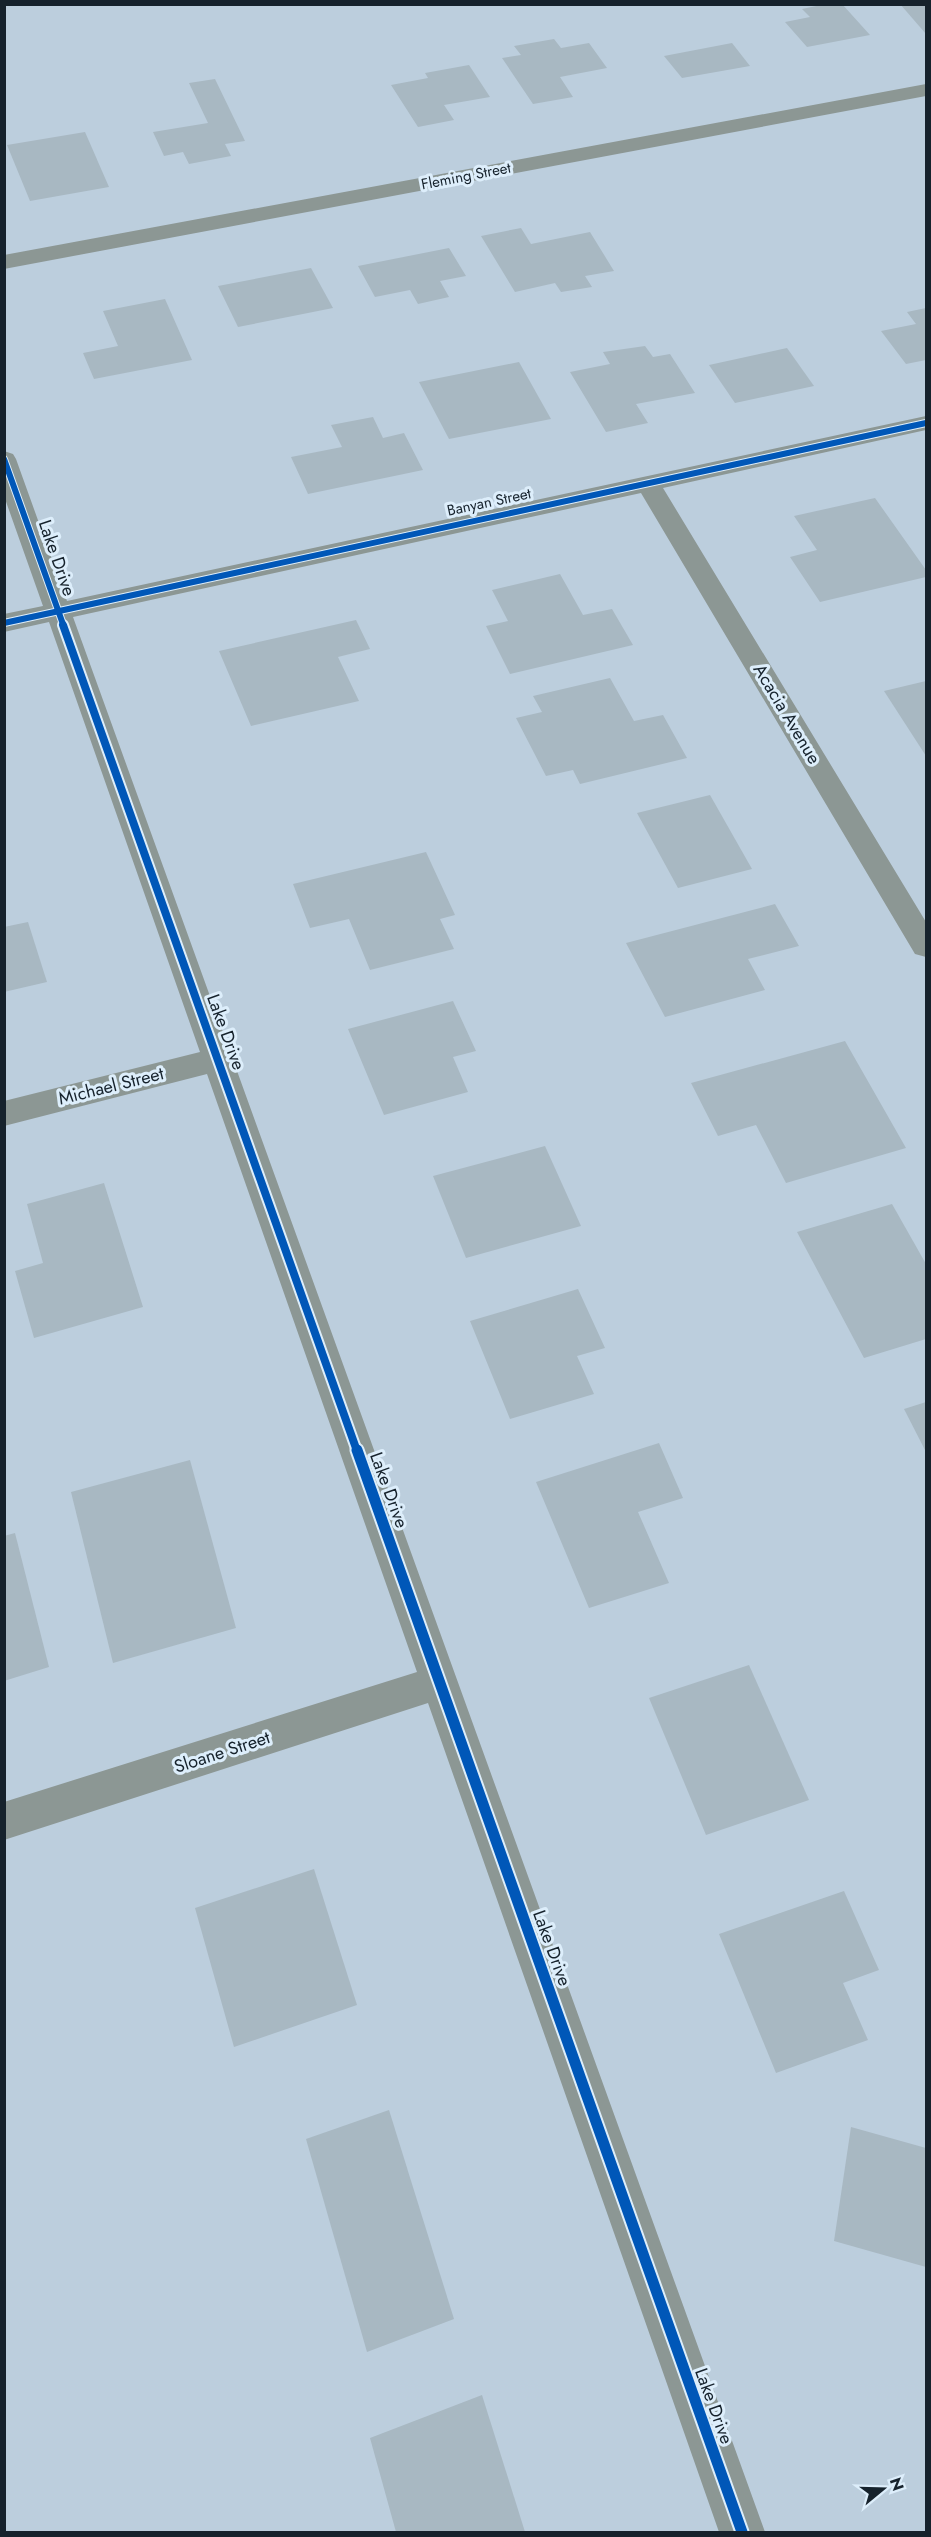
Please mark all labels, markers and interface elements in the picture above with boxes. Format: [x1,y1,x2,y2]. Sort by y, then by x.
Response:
street label: Fleming Street [419,156,513,195]
street label: Banyan Street [445,482,533,522]
street label: Lake Drive [32,516,82,600]
street label: Acacia Avenue [747,659,827,769]
street label: Lake Drive [200,990,252,1074]
street label: Michael Street [56,1060,167,1112]
street label: Lake Drive [363,1448,415,1532]
street label: Sloane Street [171,1724,274,1780]
street label: Lake Drive [526,1906,578,1990]
street label: Lake Drive [688,2364,740,2448]
north arrow [853,2459,913,2519]
text: N [884,2475,910,2494]

